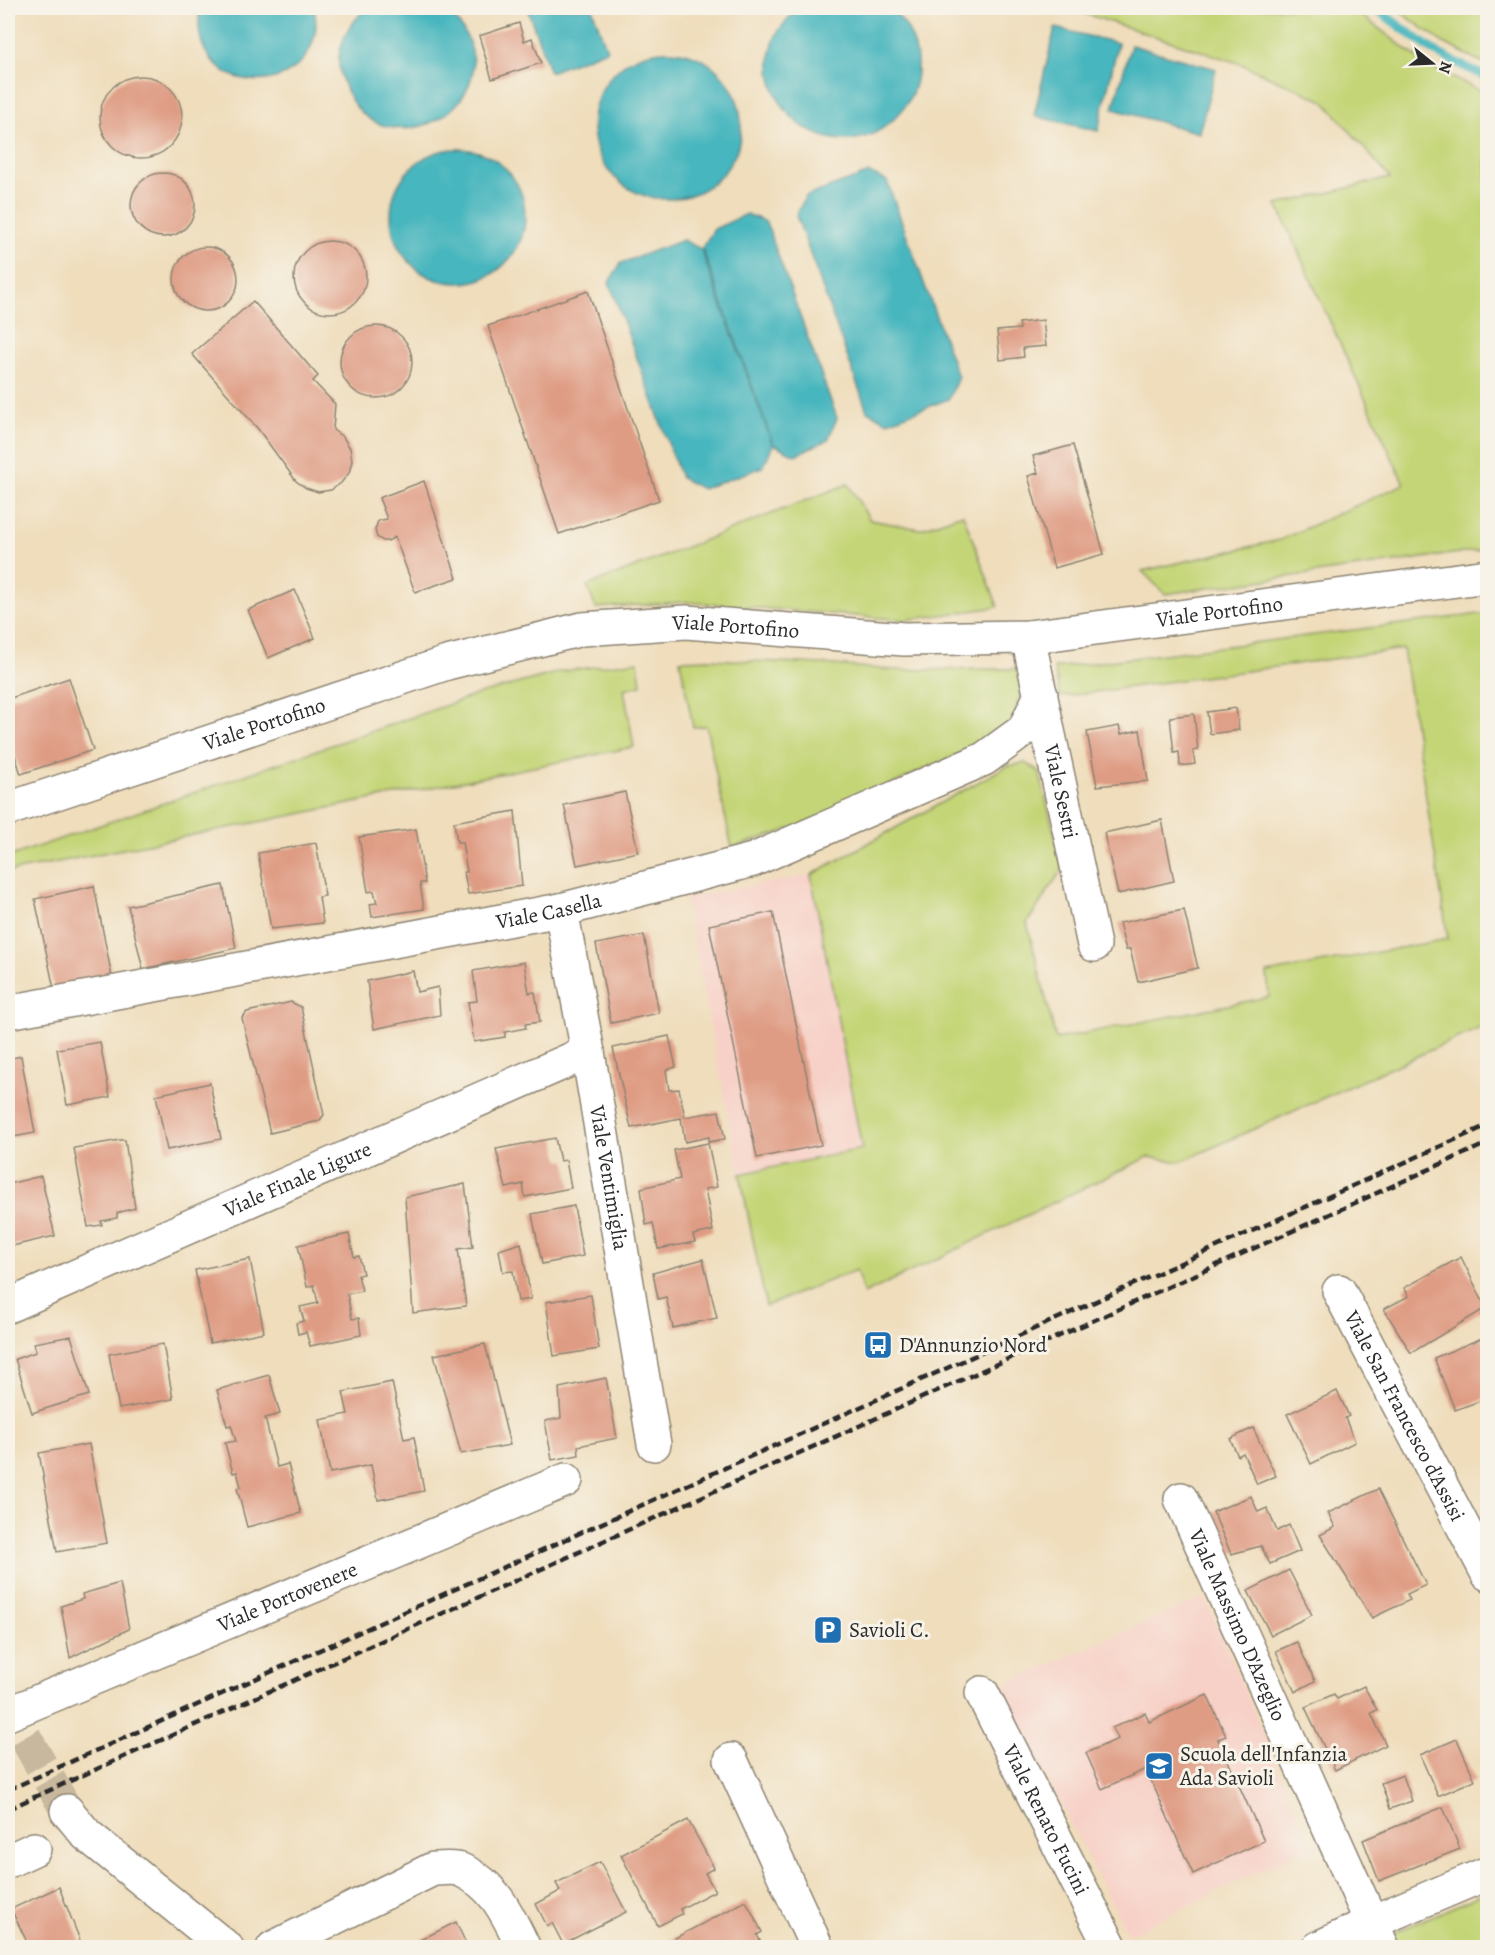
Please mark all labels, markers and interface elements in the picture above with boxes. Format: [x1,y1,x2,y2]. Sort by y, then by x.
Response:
north arrow [1402,33,1462,93]
text: N [1433,58,1458,77]
street label: Viale Portofino [1154,589,1284,634]
street label: Viale Portofino [670,608,800,645]
street label: Viale Portofino [198,690,329,757]
street label: Viale Sestri [1037,741,1085,841]
street label: Viale Casella [493,886,605,936]
street label: Viale Ventimiglia [583,1102,635,1252]
street label: Viale Finale Ligure [218,1135,376,1224]
street label: Viale San Francesco d'Assisi [1337,1305,1472,1526]
bus stop icon: D'Annunzio Nord [862,1329,894,1361]
place label: D'Annunzio Nord [899,1331,1048,1359]
street label: Viale Massimo D'Azeglio [1182,1523,1293,1725]
street label: Viale Portovenere [212,1555,362,1639]
parking icon: Savioli C. [812,1614,844,1646]
place label: Savioli C. [849,1616,930,1644]
street label: Viale Renato Fucini [996,1739,1096,1900]
place label: Scuola dell'Infanzia Ada Savioli [1179,1740,1348,1792]
school or university icon: Scuola dell'Infanzia Ada Savioli [1143,1750,1175,1782]

